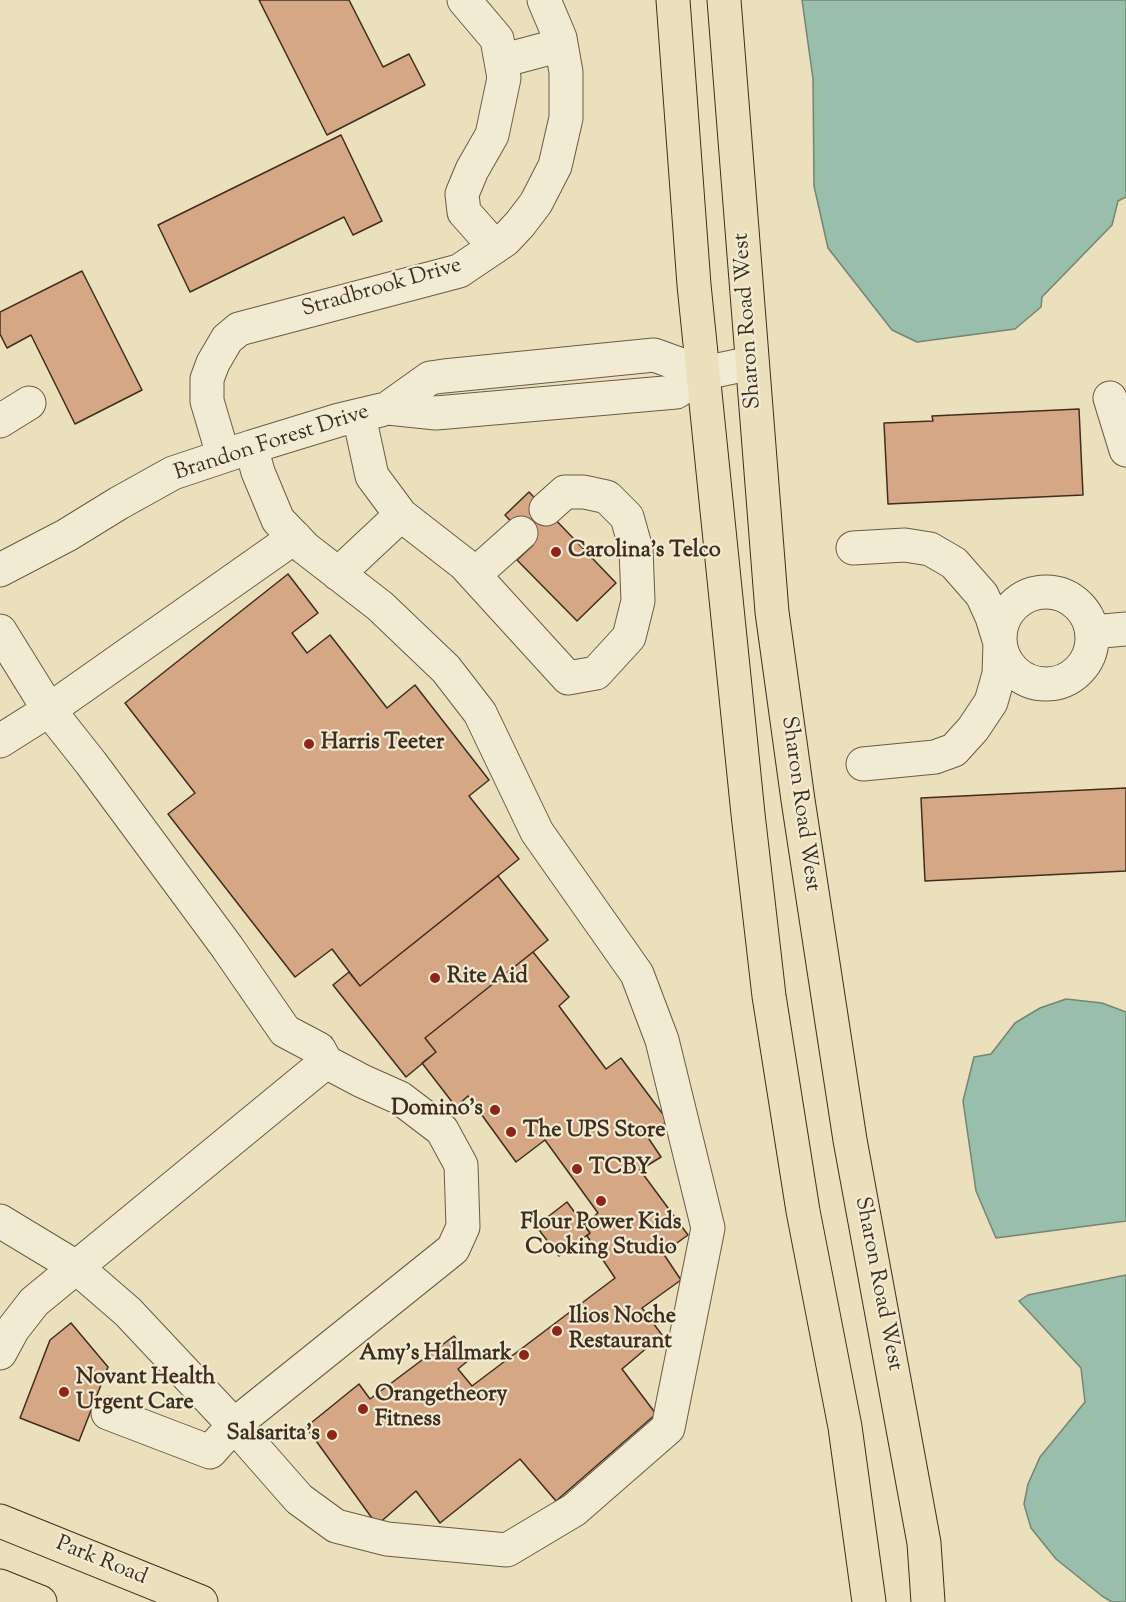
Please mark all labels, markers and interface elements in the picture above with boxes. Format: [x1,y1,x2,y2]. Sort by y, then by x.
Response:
street label: Sharon Road West [730,232,768,410]
street label: Stradbrook Drive [299,254,465,324]
street label: Brandon Forest Drive [171,400,373,488]
place label: Carolina's Telco [568,539,721,565]
marker: Carolina's Telco [549,545,563,559]
street label: Sharon Road West [774,715,824,893]
place label: Harris Teeter [321,731,444,757]
marker: Harris Teeter [302,737,316,751]
place label: Rite Aid [447,965,528,991]
marker: Rite Aid [428,971,442,985]
place label: Domino's [391,1097,483,1123]
marker: Domino's [488,1103,502,1117]
place label: The UPS Store [523,1119,665,1145]
marker: The UPS Store [504,1125,518,1139]
place label: TCBY [589,1156,651,1182]
marker: TCBY [570,1162,584,1176]
marker: Flour Power Kids Cooking Studio [594,1194,608,1208]
street label: Sharon Road West [847,1195,907,1373]
place label: Flour Power Kids Cooking Studio [521,1211,681,1262]
place label: Ilios Noche Restaurant [569,1305,676,1356]
marker: Ilios Noche Restaurant [550,1324,564,1338]
place label: Amy’s Hallmark [359,1342,512,1368]
marker: Amy’s Hallmark [517,1348,531,1362]
place label: Novant Health Urgent Care [76,1366,215,1418]
place label: Orangetheory Fitness [375,1383,507,1434]
marker: Novant Health Urgent Care [57,1385,71,1399]
marker: Orangetheory Fitness [356,1402,370,1416]
place label: Salsarita's [227,1422,320,1448]
marker: Salsarita's [325,1428,339,1442]
street label: Park Road [51,1532,151,1592]

